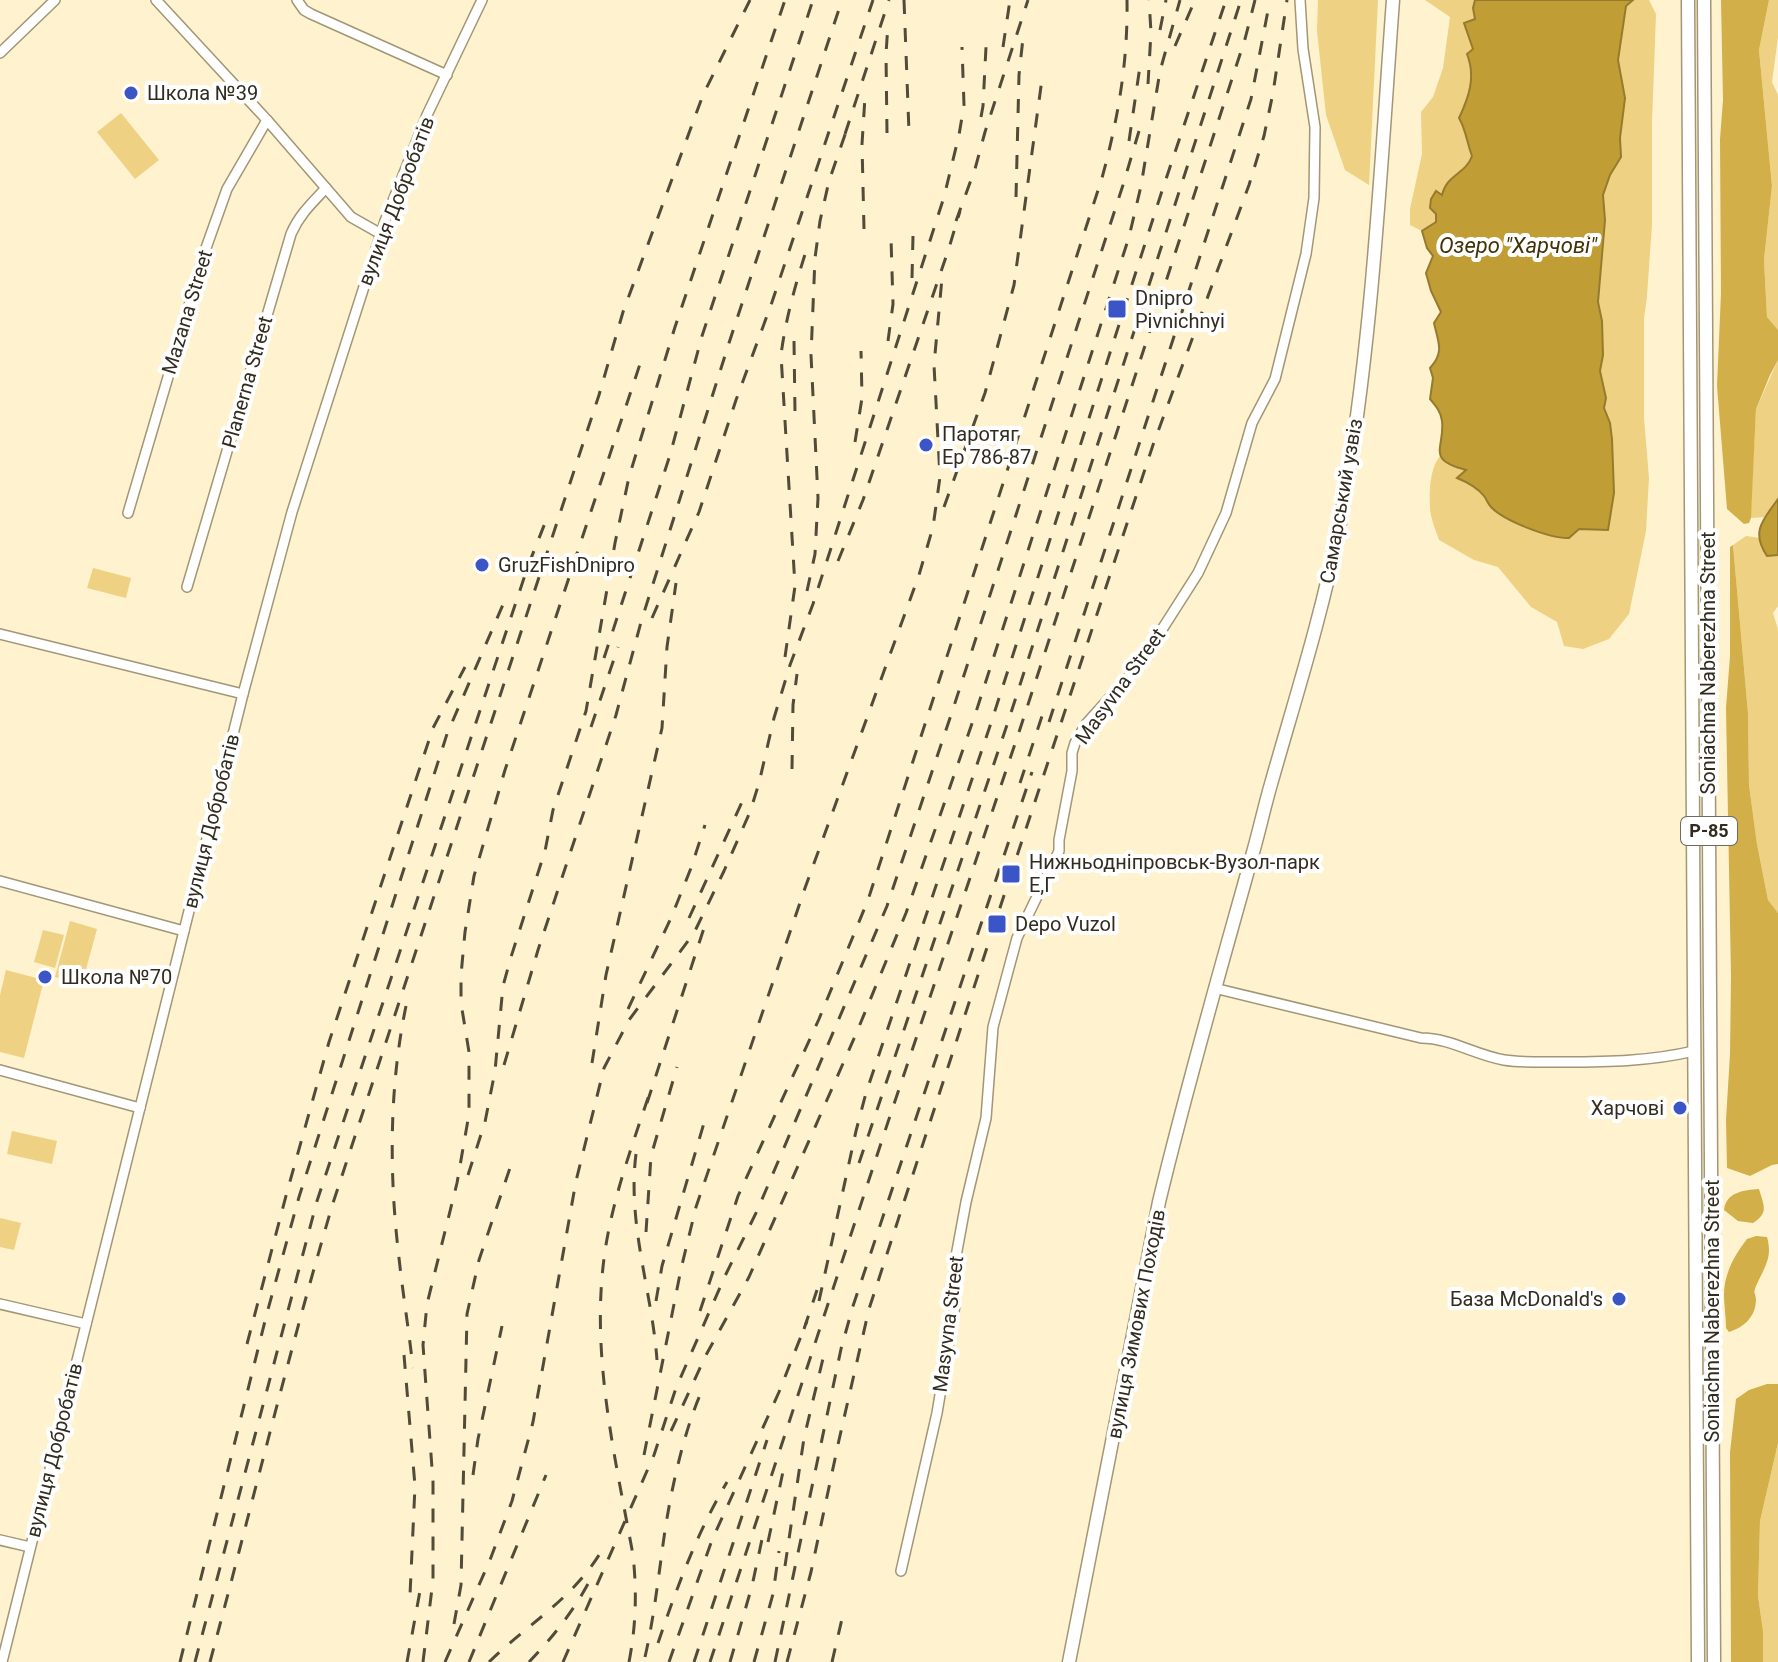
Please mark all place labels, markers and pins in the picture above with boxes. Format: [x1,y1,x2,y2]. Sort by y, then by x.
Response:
place label: Школа №39 [147,81,258,105]
marker: Школа №39 [122,84,140,102]
place label: Dnipro Pivnichnyi [1135,286,1225,333]
marker: Dnipro Pivnichnyi [1106,298,1128,320]
place label: Паротяг Ер 786-87 [942,422,1031,469]
marker: Паротяг Ер 786-87 [917,436,935,454]
place label: GruzFishDnipro [498,553,635,577]
marker: GruzFishDnipro [473,556,491,574]
place label: Нижньодніпровськ-Вузол-парк Е,Г [1029,850,1320,897]
marker: Нижньодніпровськ-Вузол-парк Е,Г [1000,863,1022,885]
place label: Depo Vuzol [1015,912,1116,936]
marker: Depo Vuzol [986,913,1008,935]
place label: Школа №70 [61,965,172,989]
marker: Школа №70 [36,968,54,986]
place label: Харчові [1591,1096,1664,1120]
marker: Харчові [1671,1099,1689,1117]
place label: База McDonald's [1450,1287,1603,1311]
marker: База McDonald's [1610,1290,1628,1308]

